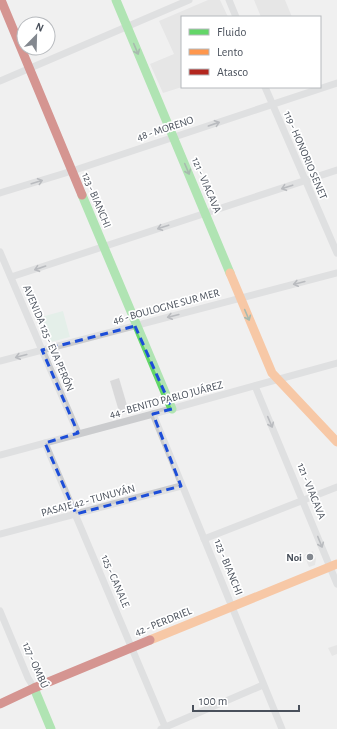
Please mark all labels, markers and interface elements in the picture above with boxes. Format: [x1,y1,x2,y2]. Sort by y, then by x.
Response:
north arrow [16,16,56,56]
legend [181,16,321,88]
text: N [34,21,45,34]
text: Fluido [217,26,246,38]
one-way arrow [133,42,141,54]
text: Lento [217,46,243,58]
text: Atasco [217,66,248,78]
street label: 119 - HONORIO SENET [282,109,329,202]
street label: 48 - MORENO [135,114,195,143]
one-way arrow [207,120,220,127]
street label: 121 - VIACAVA [190,156,223,215]
one-way arrow [183,162,191,174]
street label: 123 - BIANCHI [80,171,113,230]
one-way arrow [31,177,43,185]
one-way arrow [281,183,293,191]
one-way arrow [157,224,170,231]
one-way arrow [33,265,46,272]
one-way arrow [293,280,306,287]
street label: AVENIDA 125 - EVA PERÓN [21,283,77,393]
street label: 46 - BOULOGNE SUR MER [112,287,221,326]
one-way arrow [244,308,252,320]
one-way arrow [167,312,180,320]
one-way arrow [14,353,27,360]
street label: 44 - BENITO PABLO JUÁREZ [108,378,224,420]
one-way arrow [267,416,274,428]
street label: 121 - VIACAVA [295,462,328,521]
street label: PASAJE 42 - TUNUYÁN [40,482,136,518]
one-way arrow [317,536,324,548]
street label: 123 - BIANCHI [212,538,245,597]
place label: Noi [286,552,302,563]
marker: Noi [305,552,315,562]
street label: 125 - CANALE [99,553,132,610]
street label: 42 - PERDRIEL [133,605,194,638]
street label: 127 - OMBÚ [21,640,51,690]
scale bar [193,687,299,713]
text: 100 m [199,695,227,707]

